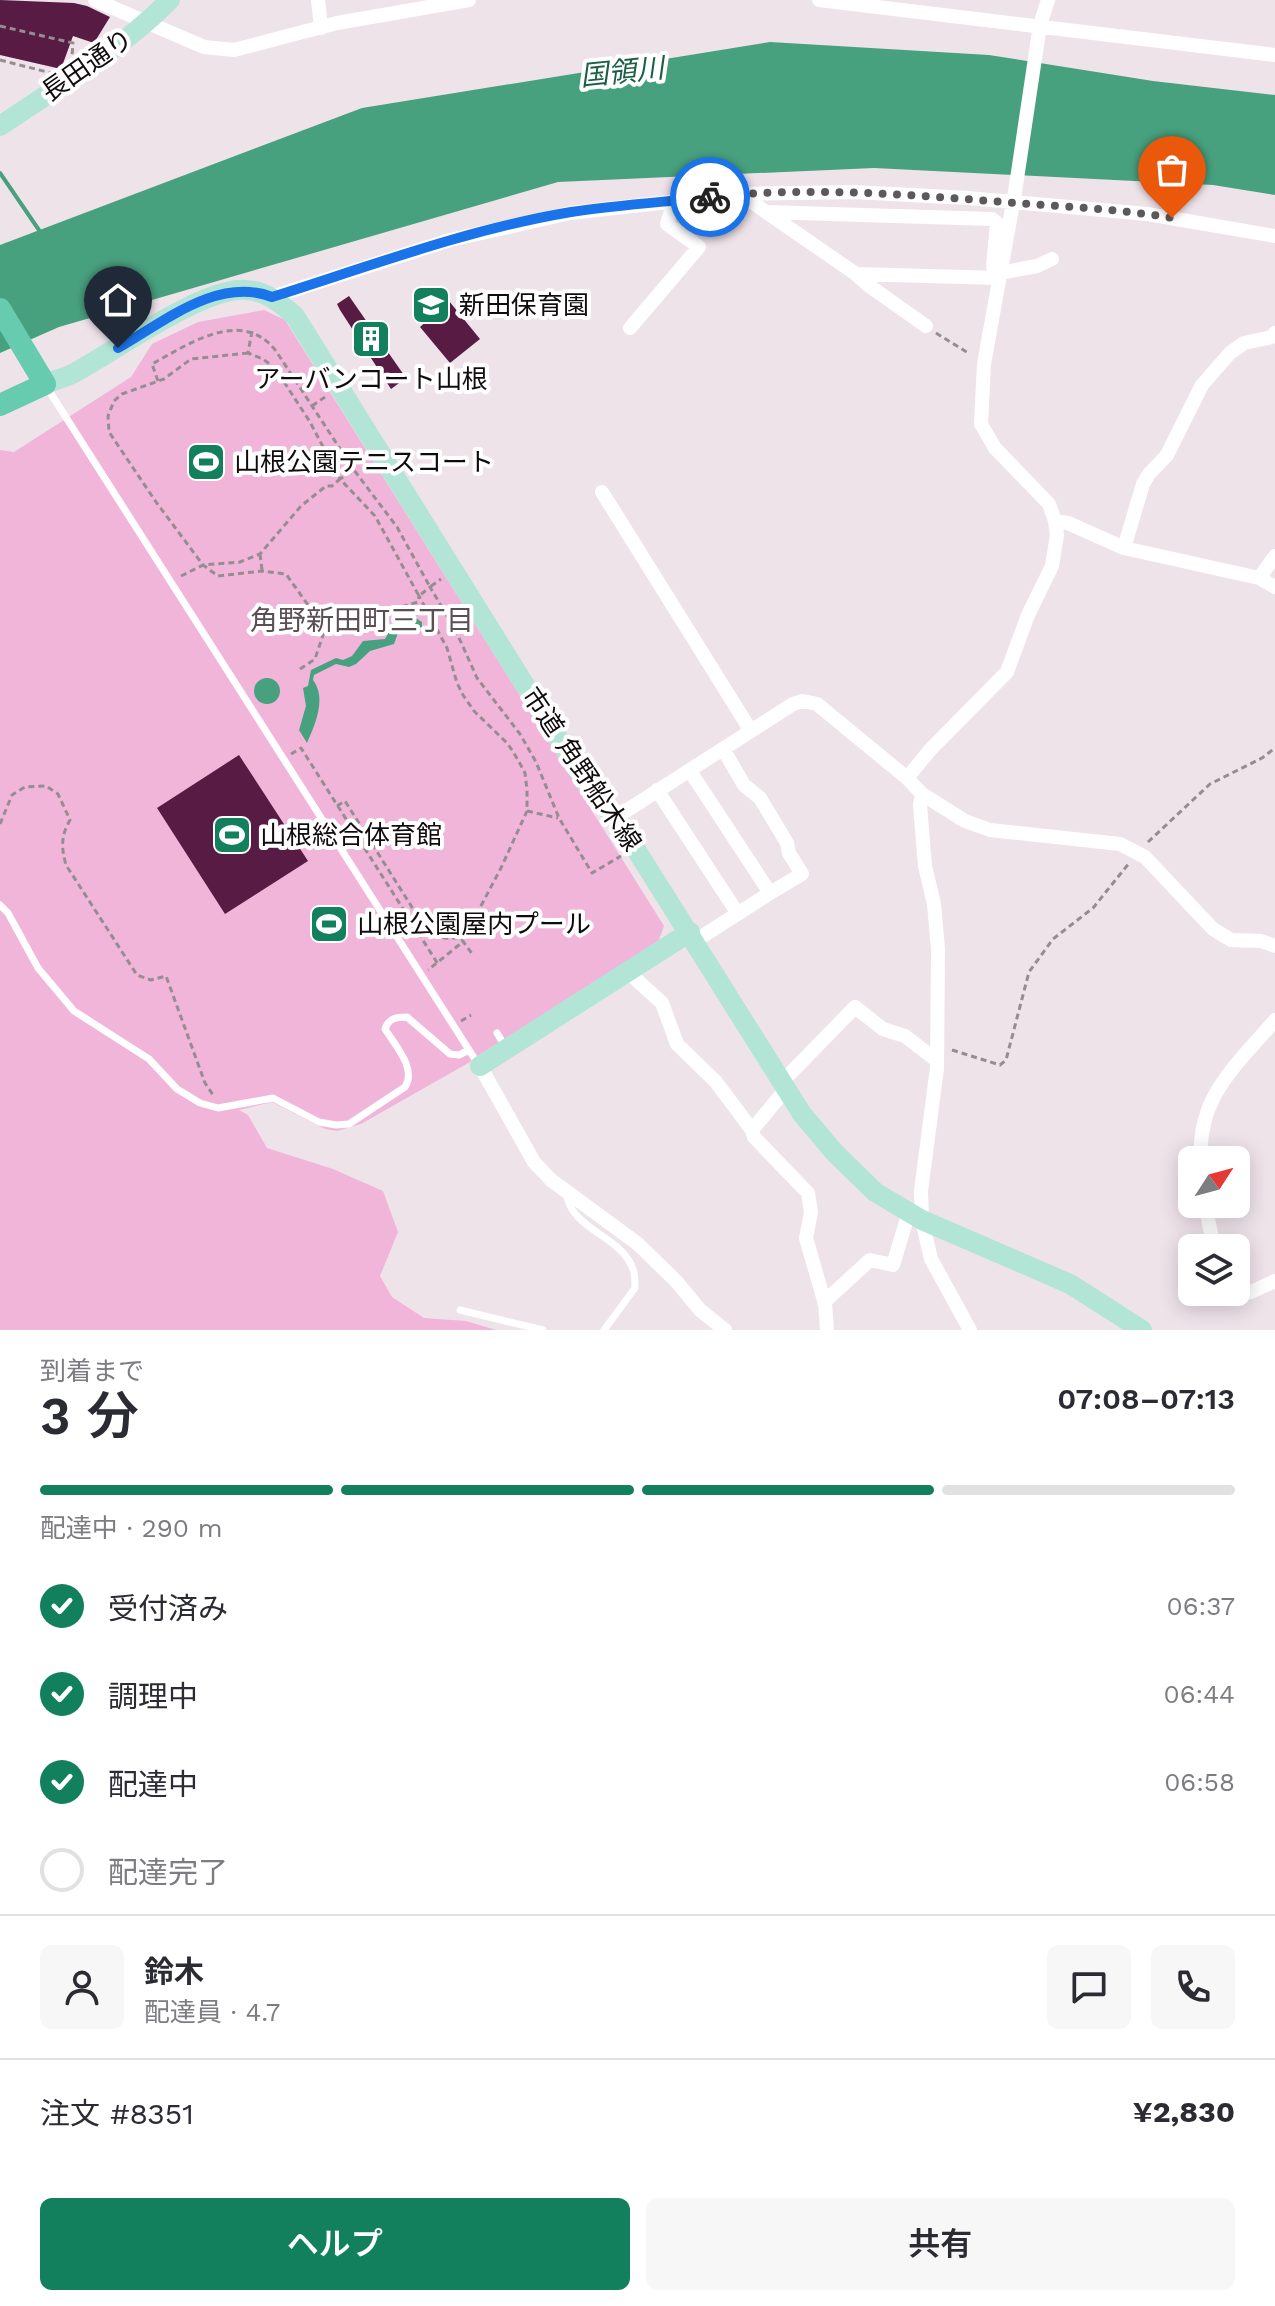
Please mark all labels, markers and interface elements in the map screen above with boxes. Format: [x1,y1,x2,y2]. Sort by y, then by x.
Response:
street label: 長田通り [36,23,138,107]
water label: 国領川 [578,51,668,93]
pin [1138,136,1206,218]
icon: bag [1150,148,1194,192]
courier [670,157,750,237]
icon: bike [688,175,732,219]
pin [84,266,152,348]
icon: home [96,278,140,322]
school or university icon: 新田保育園 [410,284,452,326]
place label: 新田保育園 [459,290,589,320]
building icon: アーバンコート山根 [350,318,392,360]
place label: アーバンコート山根 [254,364,488,394]
sports icon: 山根公園テニスコート [185,441,227,483]
place label: 山根公園テニスコート [234,447,494,477]
district label: 角野新田町三丁目 [250,604,474,637]
street label: 市道 角野船木線 [516,681,648,857]
sports icon: 山根総合体育館 [211,814,253,856]
place label: 山根総合体育館 [260,820,442,850]
sports icon: 山根公園屋内プール [308,903,350,945]
place label: 山根公園屋内プール [357,909,591,939]
north arrow [1178,1146,1250,1218]
map controls [1178,1146,1250,1306]
button: layers [1178,1234,1250,1306]
text: 到着まで [40,1356,144,1386]
text: 07:08–07:13 [1057,1381,1235,1416]
text: 3 分 [40,1386,139,1447]
text: 配達中 · 290 m [40,1513,223,1543]
icon: check [40,1584,84,1628]
text: 受付済み [108,1591,228,1626]
text: 06:37 [1167,1591,1235,1621]
icon: check [40,1672,84,1716]
text: 調理中 [108,1679,198,1714]
text: 06:44 [1164,1679,1235,1709]
icon: check [40,1760,84,1804]
text: 配達中 [108,1767,198,1802]
text: 06:58 [1164,1767,1235,1797]
text: 配達完了 [108,1855,228,1890]
button: person [40,1945,124,2029]
button: chat [1047,1945,1131,2029]
button: phone [1151,1945,1235,2029]
text: 鈴木 [144,1954,204,1989]
text: 配達員 · 4.7 [144,1997,280,2027]
text: ¥2,830 [1133,2094,1235,2129]
text: 注文 #8351 [40,2096,194,2131]
button: ヘルプ [40,2198,630,2290]
button: 共有 [646,2198,1235,2290]

